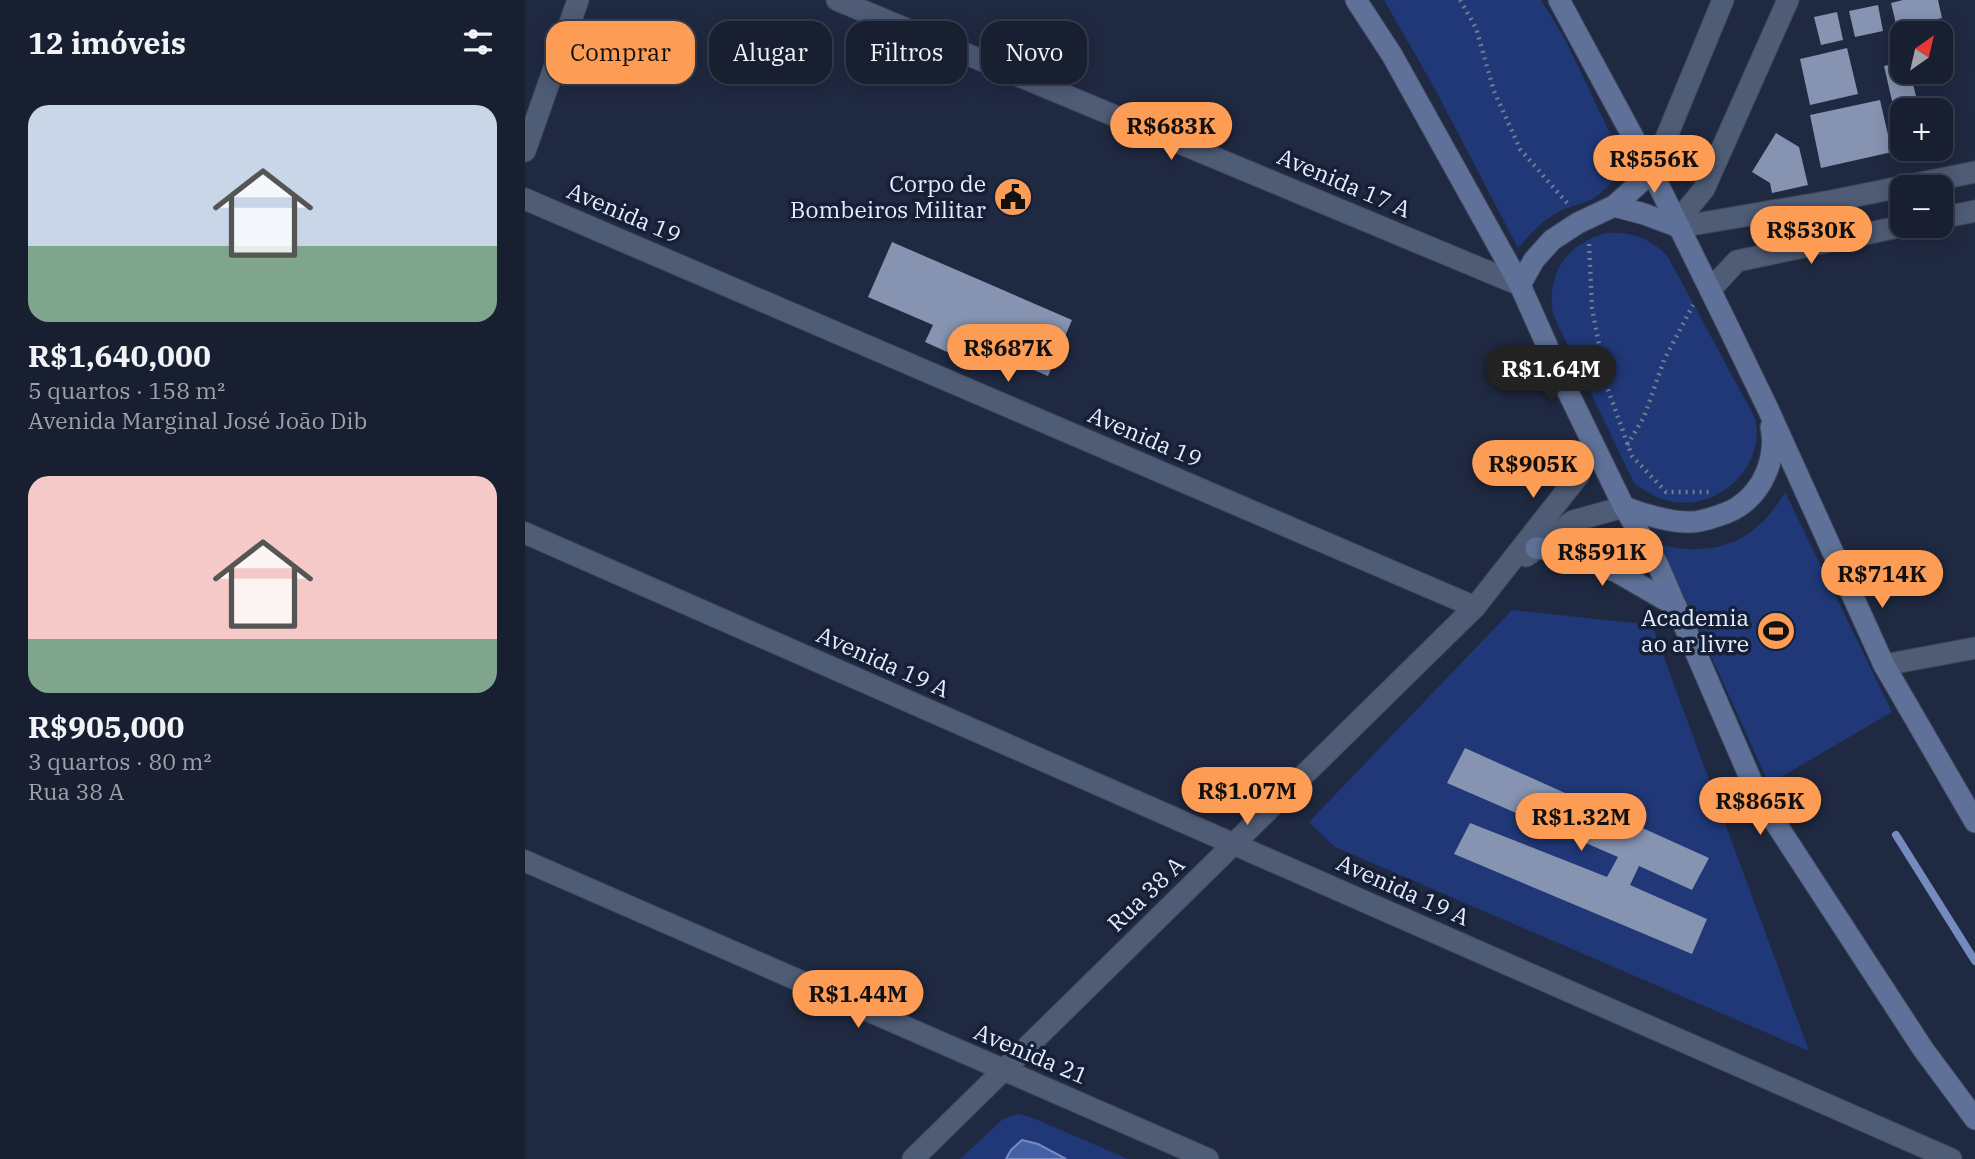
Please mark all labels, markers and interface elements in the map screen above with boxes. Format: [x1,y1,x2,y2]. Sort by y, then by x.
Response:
chip: Comprar [546,21,695,84]
chip: Alugar [709,21,832,84]
chip: Filtros [846,21,967,84]
chip: Novo [981,21,1087,84]
north arrow [1890,21,1953,84]
map controls [1890,21,1953,238]
text: 12 imóveis [28,23,186,62]
icon: filters [459,23,497,61]
button: + [1890,98,1953,161]
pin: R$683K [1114,102,1228,162]
text: R$683K [1126,110,1216,140]
pin: R$556K [1597,136,1711,195]
street label: Avenida 17 A [1273,141,1416,224]
text: R$556K [1609,143,1699,173]
icon: home [200,150,326,276]
place label: Corpo de Bombeiros Militar [790,168,986,224]
street label: Avenida 19 [563,175,686,250]
button: − [1890,175,1953,238]
public building icon: Corpo de Bombeiros Militar [992,176,1034,218]
pin: R$530K [1754,206,1868,266]
text: R$530K [1766,214,1856,244]
pin: R$687K [951,324,1065,384]
text: R$687K [963,332,1053,362]
text: R$1,640,000 [28,336,211,375]
pin: R$1.64M [1486,346,1616,405]
text: R$1.64M [1501,353,1601,383]
text: 5 quartos · 158 m² [28,375,225,405]
street label: Avenida 19 [1084,399,1207,474]
text: Avenida Marginal José João Dib [28,405,367,435]
pin: R$905K [1476,440,1590,500]
text: R$905K [1488,448,1578,478]
icon: home [200,521,326,647]
pin: R$591K [1545,528,1659,588]
text: R$591K [1557,536,1647,566]
pin: R$714K [1825,550,1939,610]
text: R$714K [1837,558,1927,588]
place label: Academia ao ar livre [1641,602,1749,658]
sports icon: Academia ao ar livre [1755,610,1797,652]
street label: Avenida 19 A [812,618,955,704]
text: R$905,000 [28,707,184,746]
text: 3 quartos · 80 m² [28,746,211,776]
pin: R$1.07M [1182,768,1312,827]
text: R$1.07M [1197,775,1297,805]
text: Rua 38 A [28,776,124,806]
pin: R$865K [1703,778,1817,837]
text: R$865K [1715,785,1805,815]
pin: R$1.32M [1516,794,1646,853]
text: R$1.32M [1531,801,1631,831]
street label: Avenida 19 A [1332,846,1475,932]
street label: Rua 38 A [1100,849,1190,937]
pin: R$1.44M [793,970,923,1030]
text: R$1.44M [808,978,908,1008]
street label: Avenida 21 [970,1016,1093,1091]

